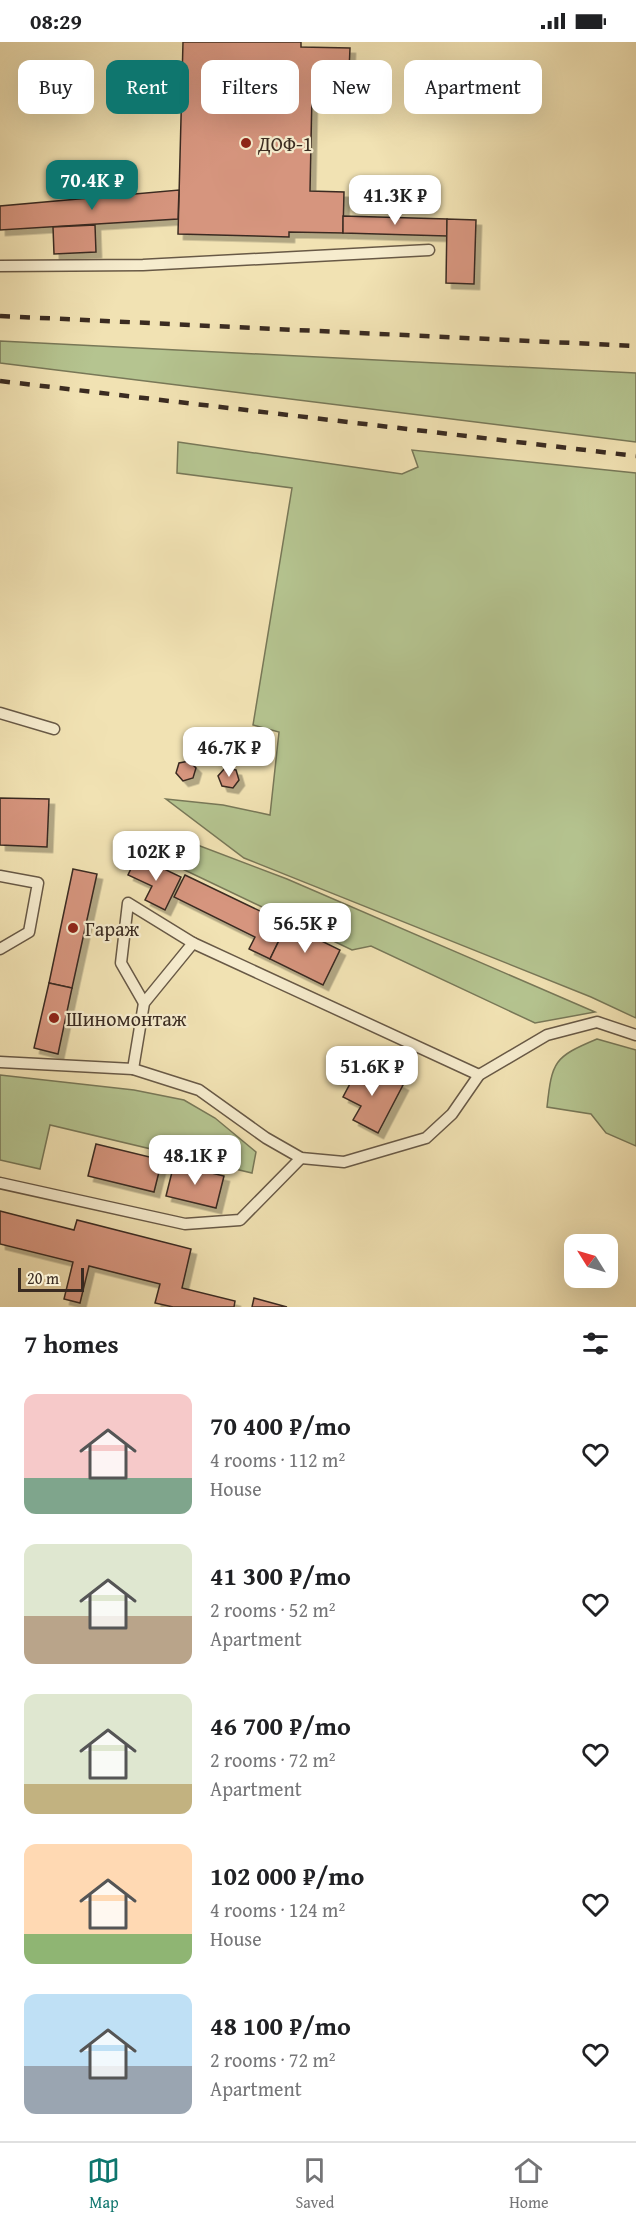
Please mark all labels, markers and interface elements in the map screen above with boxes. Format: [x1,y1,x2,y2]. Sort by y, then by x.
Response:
text: 08:29 [30,5,82,37]
chip: Buy [18,60,94,114]
chip: Rent [106,60,189,114]
chip: Filters [201,60,299,114]
chip: New [311,60,392,114]
chip: Apartment [404,60,542,114]
place label: ДОФ-1 [257,129,312,158]
marker: ДОФ-1 [239,136,253,150]
pin: 70.4K ₽ [37,160,147,211]
text: 70.4K ₽ [60,165,124,194]
pin: 41.3K ₽ [340,175,450,226]
text: 41.3K ₽ [363,180,427,209]
pin: 46.7K ₽ [174,727,284,778]
text: 46.7K ₽ [197,732,261,761]
pin: 102K ₽ [107,831,205,882]
text: 102K ₽ [127,836,185,865]
pin: 56.5K ₽ [250,903,360,954]
text: 56.5K ₽ [273,908,337,937]
place label: Гараж [85,914,140,943]
marker: Гараж [66,921,80,935]
place label: Шиномонтаж [66,1004,187,1033]
marker: Шиномонтаж [47,1011,61,1025]
pin: 51.6K ₽ [317,1046,427,1097]
text: 51.6K ₽ [340,1051,404,1080]
pin: 48.1K ₽ [140,1135,250,1186]
text: 48.1K ₽ [163,1140,227,1169]
north arrow [564,1234,618,1288]
map controls [564,1234,618,1288]
scale bar [18,1265,84,1292]
text: 20 m [27,1266,59,1290]
text: 7 homes [24,1324,119,1363]
icon: filters [579,1327,612,1360]
text: 70 400 ₽/mo [210,1406,351,1445]
icon: home [72,1418,144,1490]
icon: heart [579,1438,612,1471]
text: 4 rooms · 112 m² [210,1445,345,1474]
text: House [210,1474,262,1503]
text: 41 300 ₽/mo [210,1556,351,1595]
icon: home [72,1568,144,1640]
icon: heart [579,1588,612,1621]
text: 2 rooms · 52 m² [210,1595,336,1624]
text: Apartment [210,1624,302,1653]
text: 46 700 ₽/mo [210,1706,351,1745]
icon: home [72,1718,144,1790]
icon: heart [579,1738,612,1771]
text: 2 rooms · 72 m² [210,1745,336,1774]
text: Apartment [210,1774,302,1803]
text: 102 000 ₽/mo [210,1856,364,1895]
icon: home [72,1868,144,1940]
icon: heart [579,1888,612,1921]
text: 4 rooms · 124 m² [210,1895,345,1924]
text: House [210,1924,262,1953]
text: 48 100 ₽/mo [210,2006,351,2045]
icon: home [72,2018,144,2090]
icon: heart [579,2038,612,2071]
text: 2 rooms · 72 m² [210,2045,336,2074]
text: Apartment [210,2074,302,2103]
tab: Map [87,2154,120,2214]
tab: Saved [295,2154,334,2214]
tab: Home [509,2154,549,2214]

